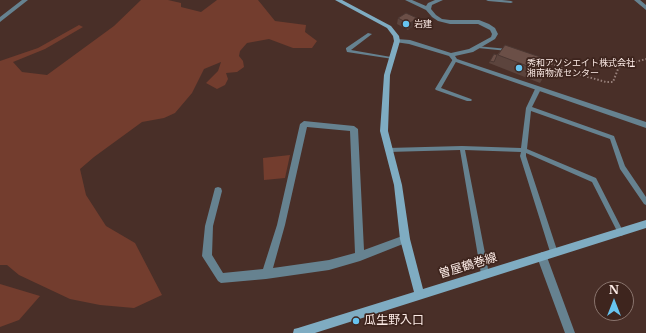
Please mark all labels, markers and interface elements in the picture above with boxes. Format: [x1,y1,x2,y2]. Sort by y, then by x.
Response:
marker: 岩建 [401,19,411,29]
place label: 岩建 [414,19,432,29]
place label: 秀和アソシエイト株式会社 湘南物流センター [527,58,635,79]
marker: 秀和アソシエイト株式会社 湘南物流センター [514,63,524,73]
street label: 曽屋鶴巻線 [437,250,499,282]
north arrow [594,281,634,321]
text: N [609,283,619,297]
place label: 瓜生野入口 [364,314,424,328]
marker: 瓜生野入口 [351,316,361,326]

